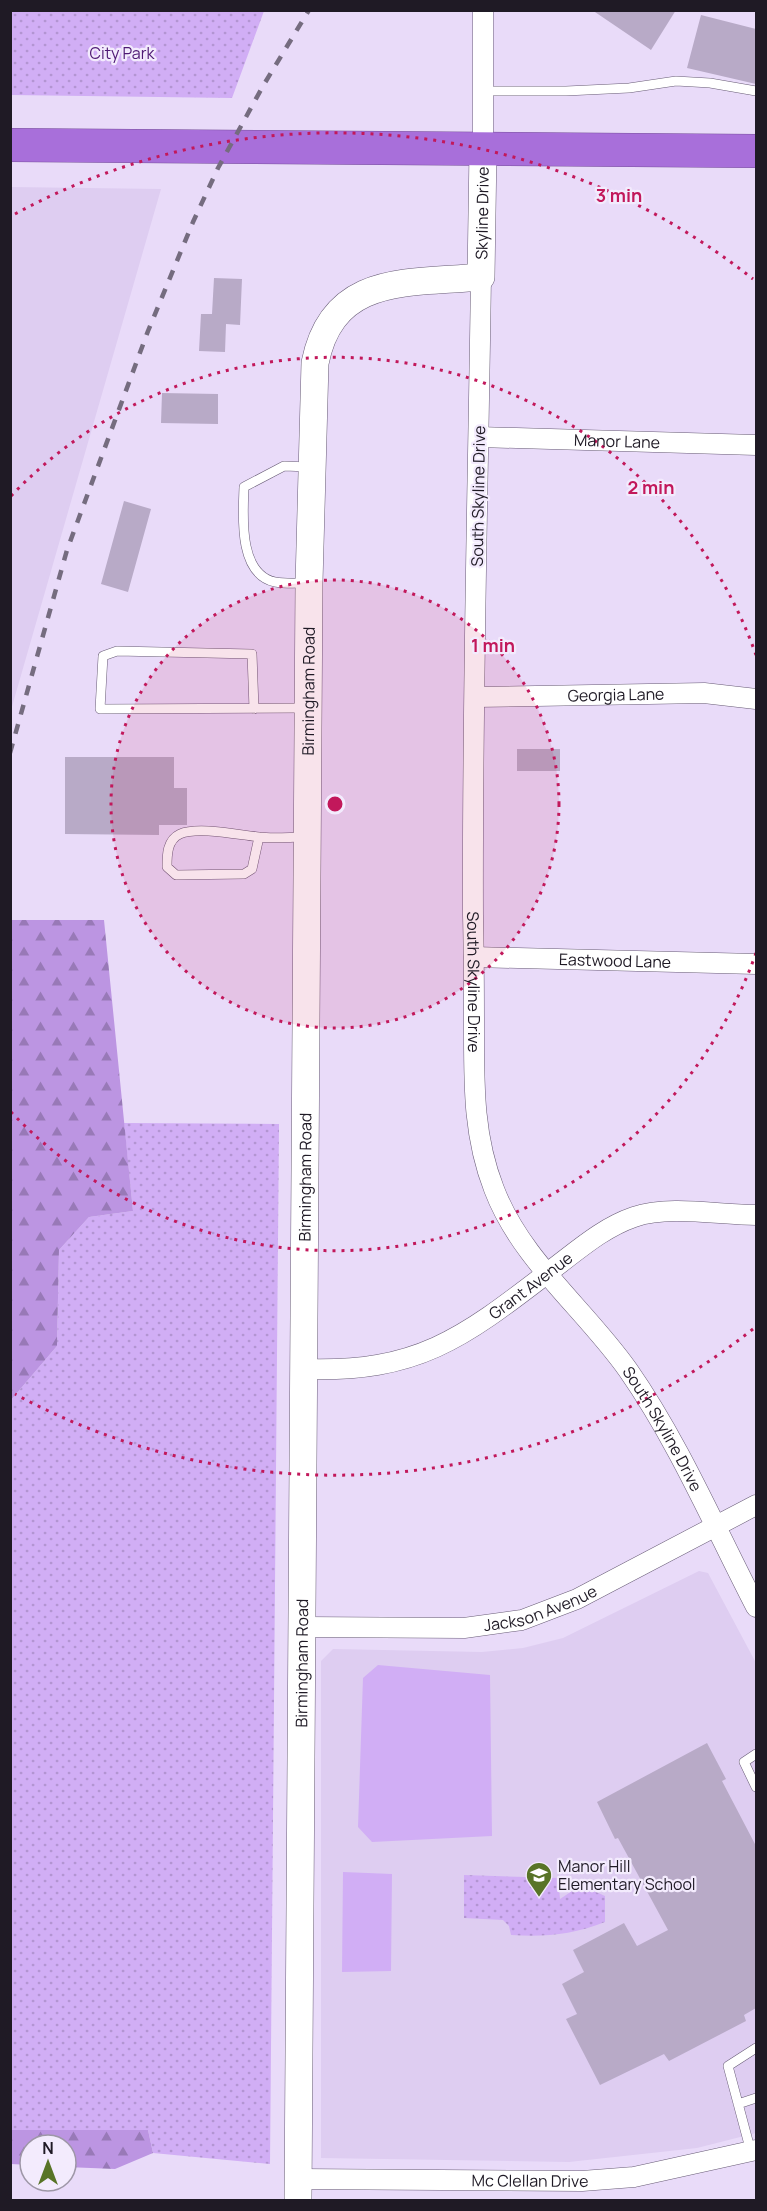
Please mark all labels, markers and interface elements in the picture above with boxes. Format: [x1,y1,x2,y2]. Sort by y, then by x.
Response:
park label: City Park [90,42,156,64]
street label: Skyline Drive [470,166,494,260]
text: 3 min [596,183,642,207]
street label: South Skyline Drive [466,425,490,567]
street label: Manor Lane [574,429,660,453]
text: 2 min [628,475,674,499]
street label: Birmingham Road [297,627,320,756]
text: 1 min [471,633,515,657]
street label: Georgia Lane [567,683,665,706]
centre of rings [325,794,345,814]
street label: South Skyline Drive [462,911,485,1053]
street label: Eastwood Lane [559,948,671,973]
street label: Birmingham Road [294,1113,316,1241]
street label: Grant Avenue [484,1247,577,1324]
street label: South Skyline Drive [618,1362,708,1495]
street label: Jackson Avenue [482,1580,600,1636]
street label: Birmingham Road [290,1599,313,1727]
place label: Manor Hill Elementary School [558,1855,696,1895]
school or university icon: Manor Hill Elementary School [524,1860,554,1898]
north arrow [18,2133,78,2193]
text: N [42,2137,54,2159]
street label: Mc Clellan Drive [472,2169,589,2192]

